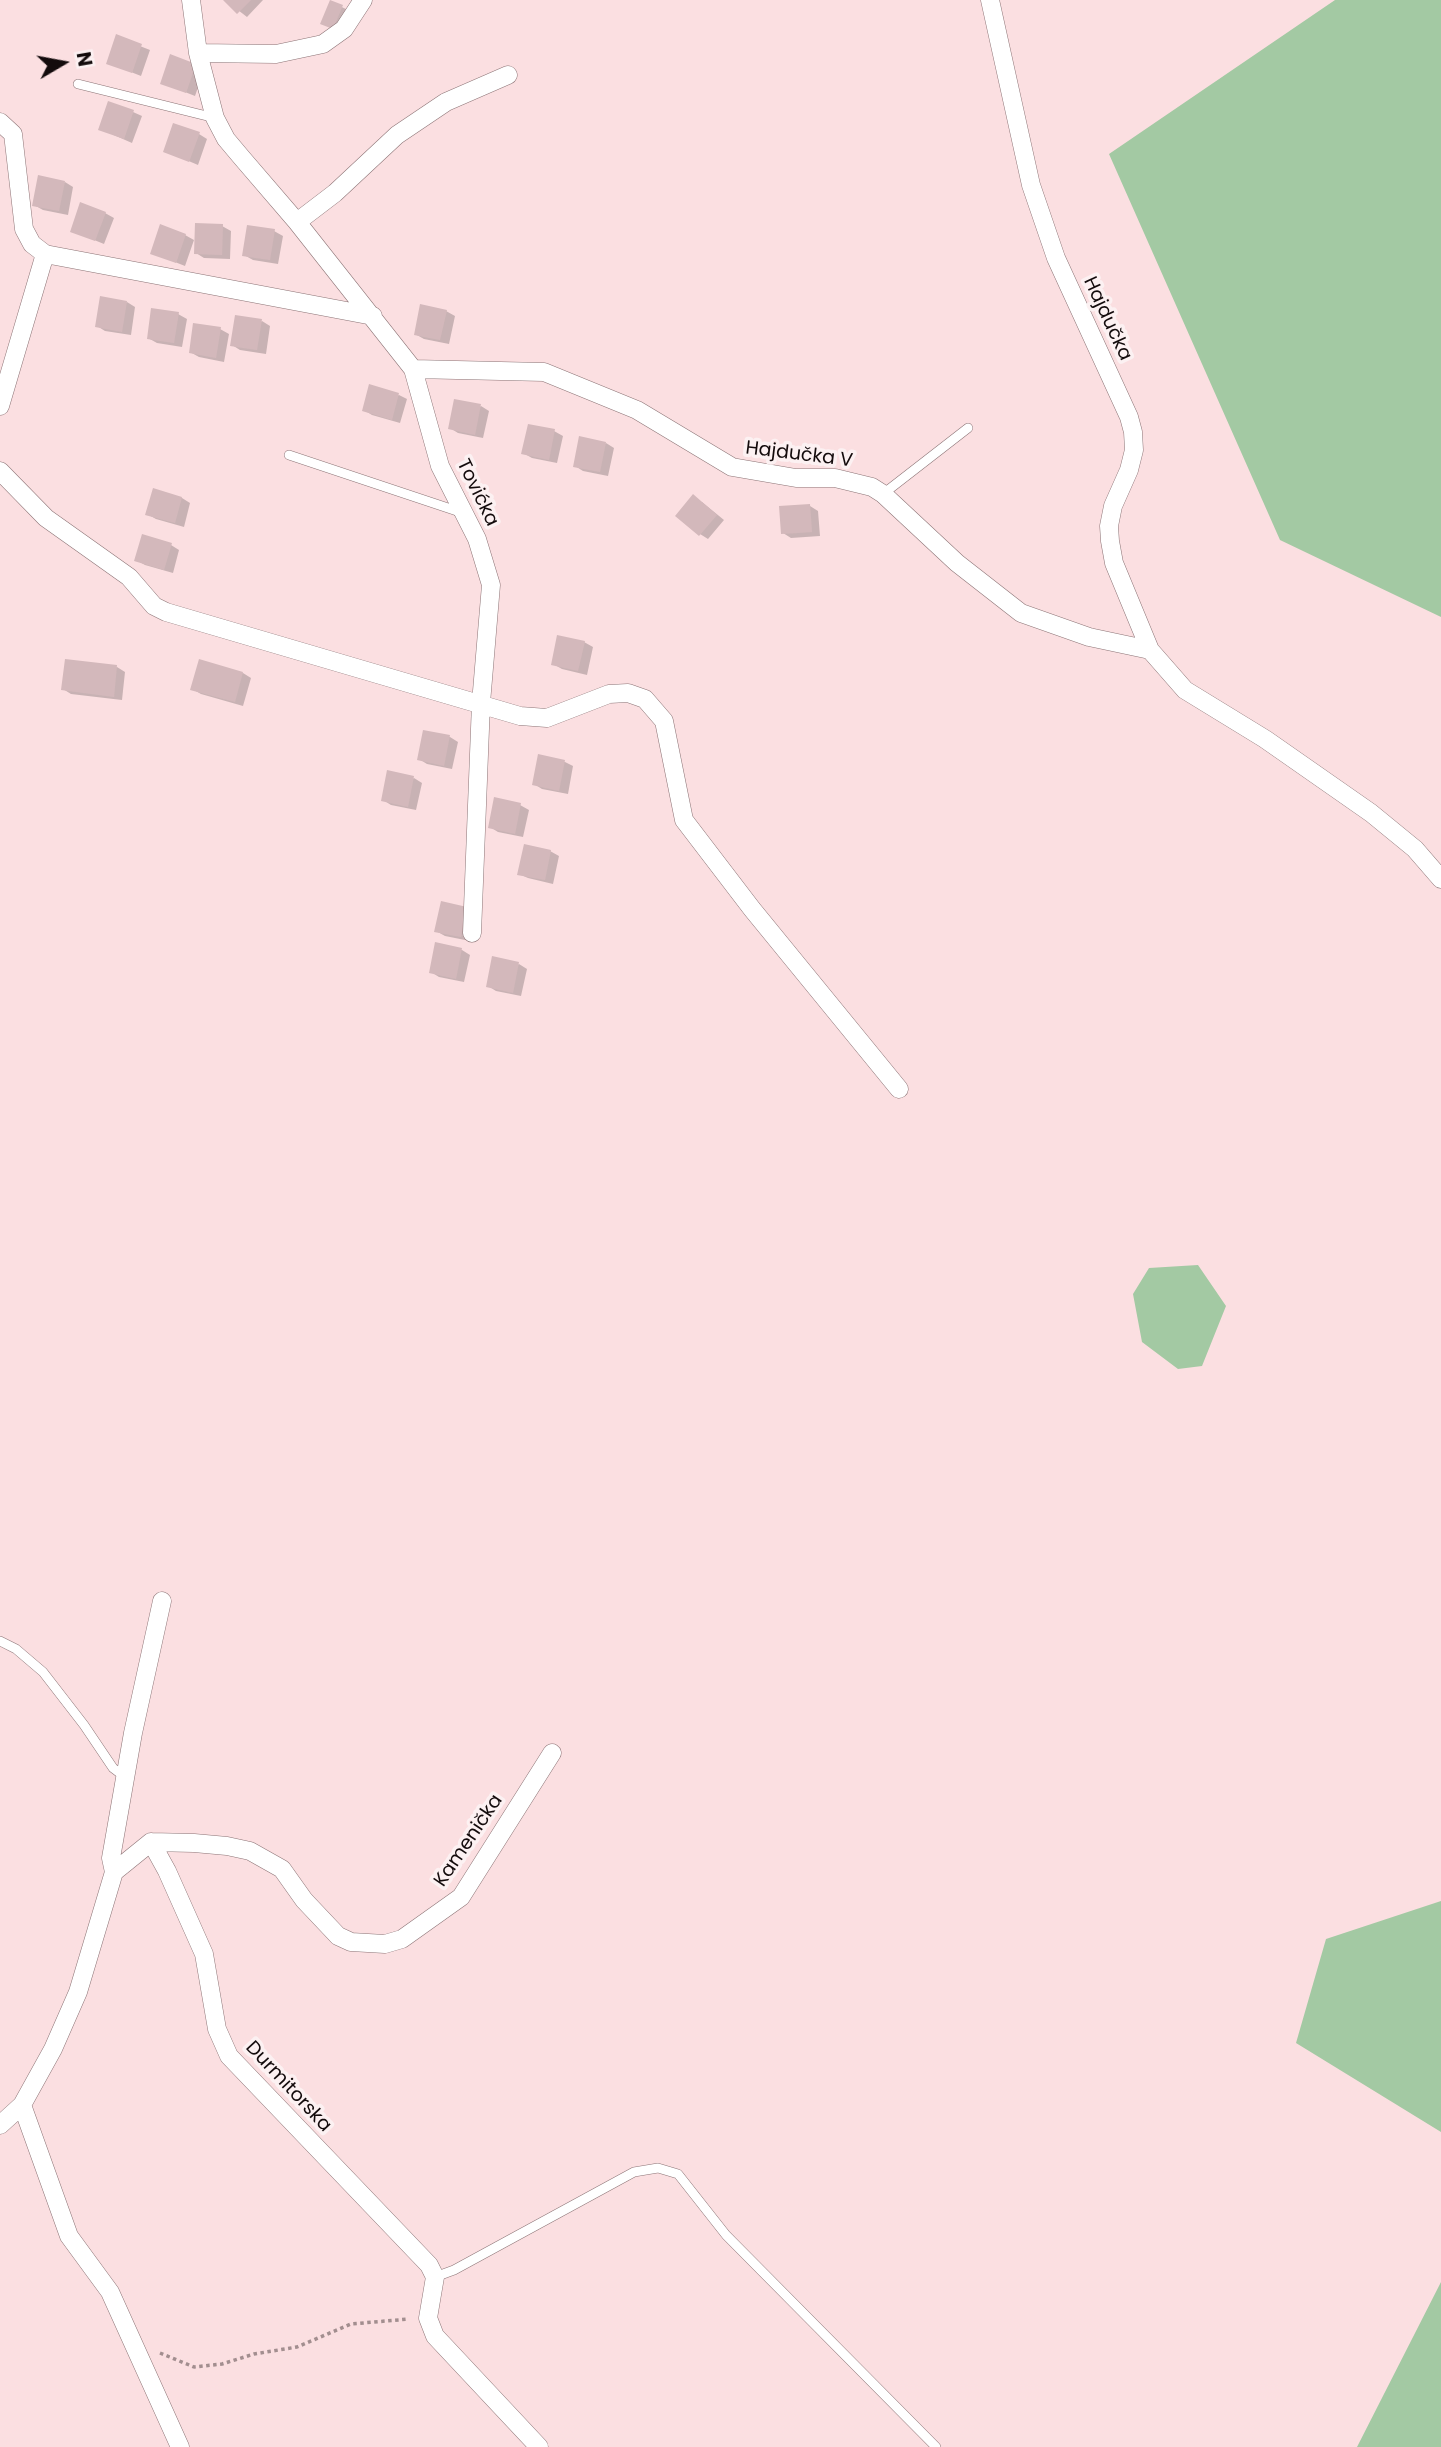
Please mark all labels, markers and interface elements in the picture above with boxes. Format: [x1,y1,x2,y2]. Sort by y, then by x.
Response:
north arrow [28,28,98,98]
text: N [70,50,99,69]
street label: Hajdučka [1078,273,1136,365]
street label: Hajdučka V [744,437,854,473]
street label: Tovićka [451,456,503,530]
street label: Kamenička [430,1790,508,1892]
street label: Durmitorska [240,2037,336,2137]

